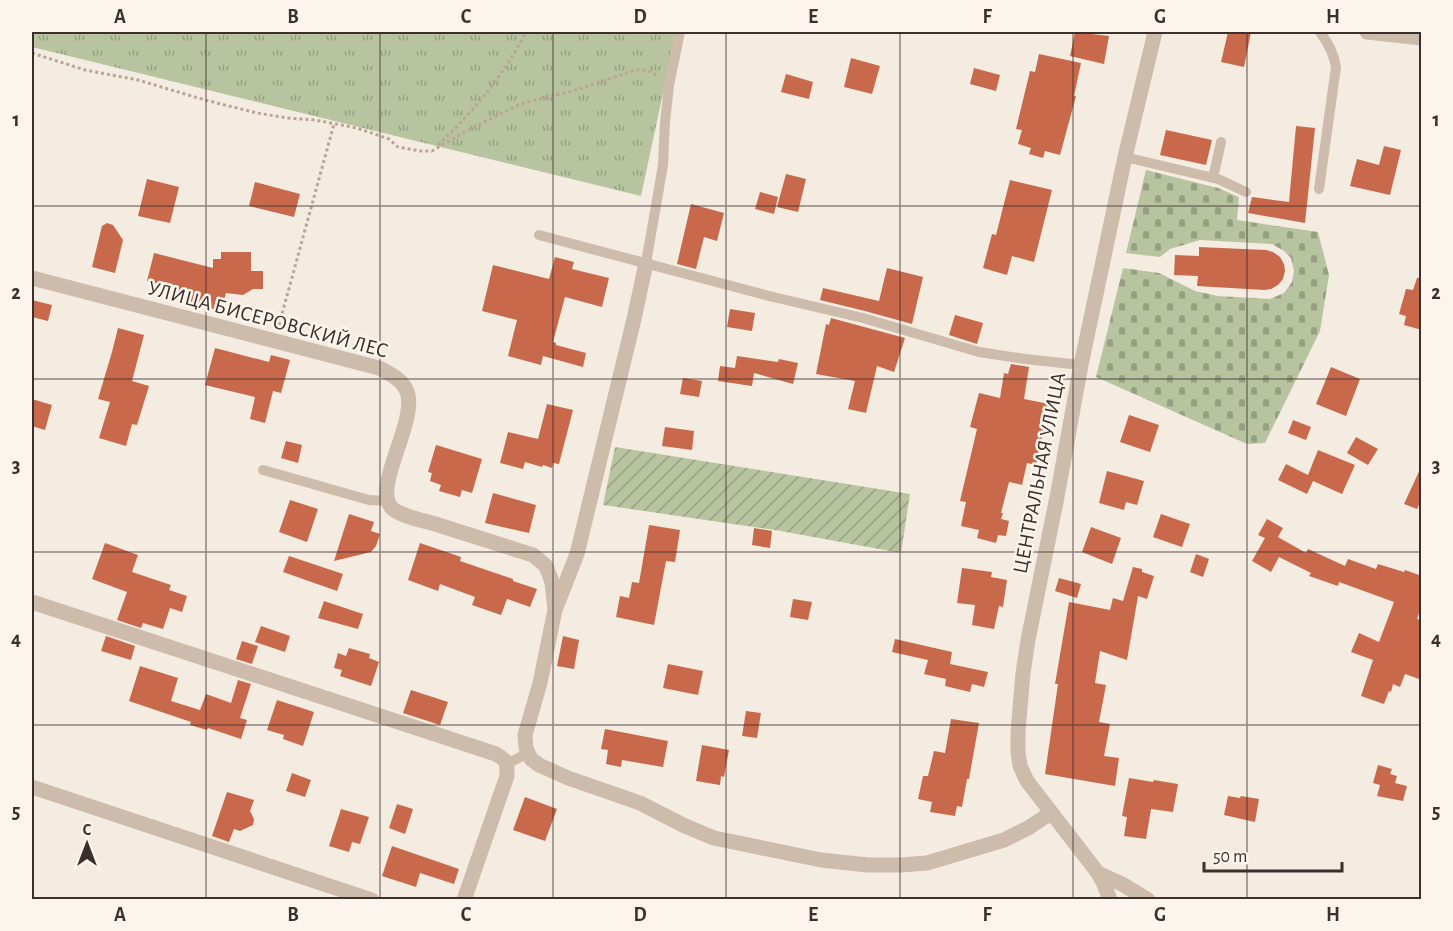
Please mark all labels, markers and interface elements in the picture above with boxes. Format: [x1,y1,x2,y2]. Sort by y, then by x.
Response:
text: A [114,7,126,27]
text: B [287,7,299,27]
text: C [461,7,472,27]
text: D [633,7,647,27]
text: E [808,7,818,27]
text: F [982,7,992,27]
text: G [1154,7,1166,27]
text: H [1326,7,1340,27]
text: 1 [12,110,20,130]
text: 1 [1432,110,1440,130]
street label: УЛИЦА БИСЕРОВСКИЙ ЛЕС [145,276,391,362]
text: 2 [11,283,21,303]
text: 2 [1431,283,1441,303]
street label: ЦЕНТРАЛЬНАЯ УЛИЦА [1010,371,1069,575]
text: 3 [12,456,20,476]
text: 3 [1432,456,1440,476]
text: 4 [11,629,21,649]
text: 4 [1431,629,1441,649]
text: 5 [12,802,20,822]
text: 5 [1432,802,1440,822]
north arrow [57,814,117,874]
text: С [83,822,92,838]
scale bar [1204,835,1342,873]
text: 50 m [1213,848,1247,866]
text: A [114,905,126,925]
text: B [287,905,299,925]
text: C [461,905,472,925]
text: D [633,905,647,925]
text: E [808,905,818,925]
text: F [982,905,992,925]
text: G [1154,905,1166,925]
text: H [1326,905,1340,925]

